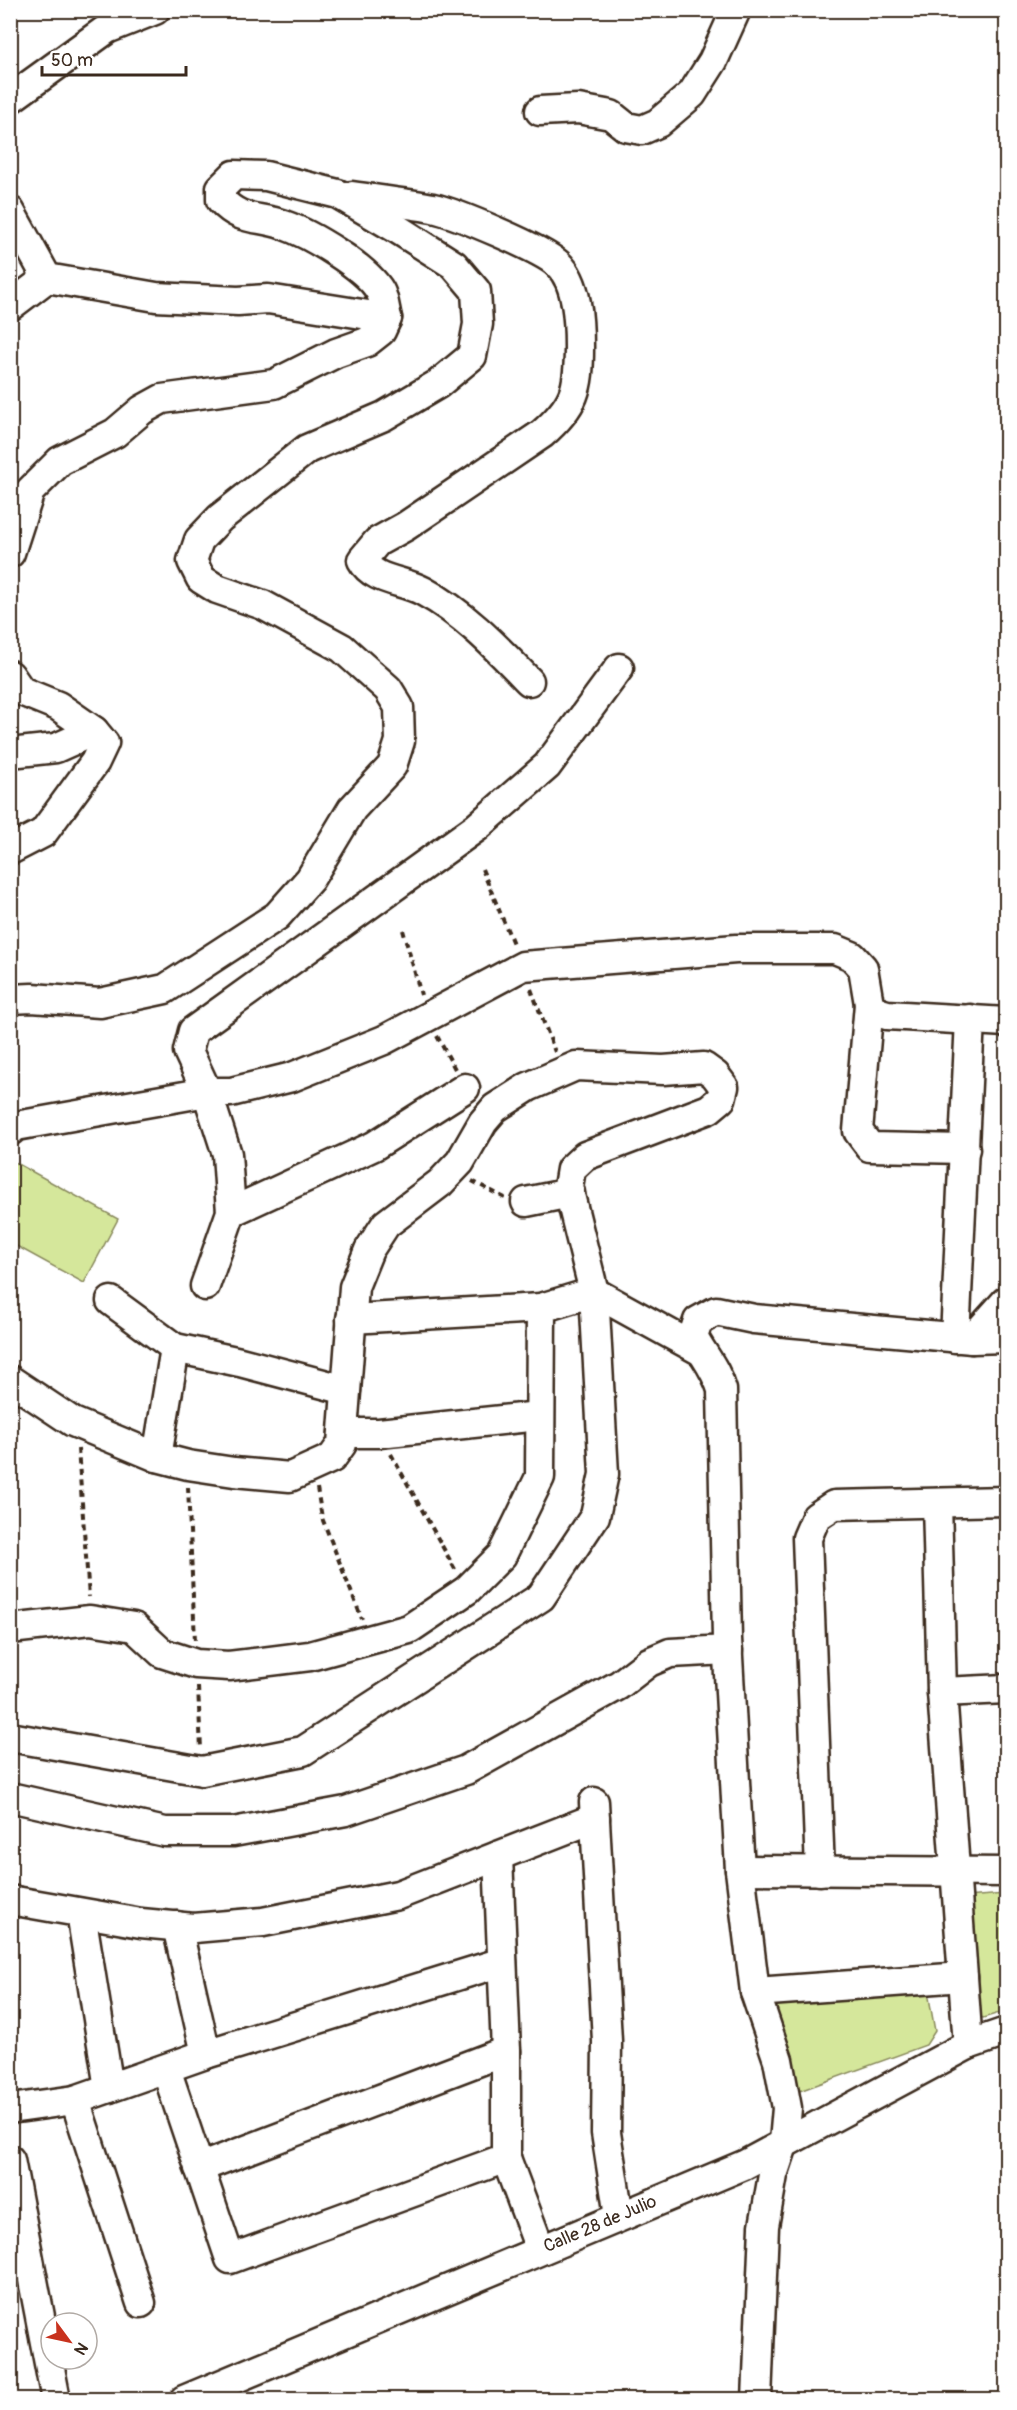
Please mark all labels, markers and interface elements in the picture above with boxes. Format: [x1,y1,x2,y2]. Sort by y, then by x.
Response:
scale bar [42,39,186,77]
text: 50 m [51,49,93,72]
street label: Calle 28 de Julio [540,2190,660,2258]
north arrow [39,2311,99,2371]
text: N [69,2339,92,2359]

